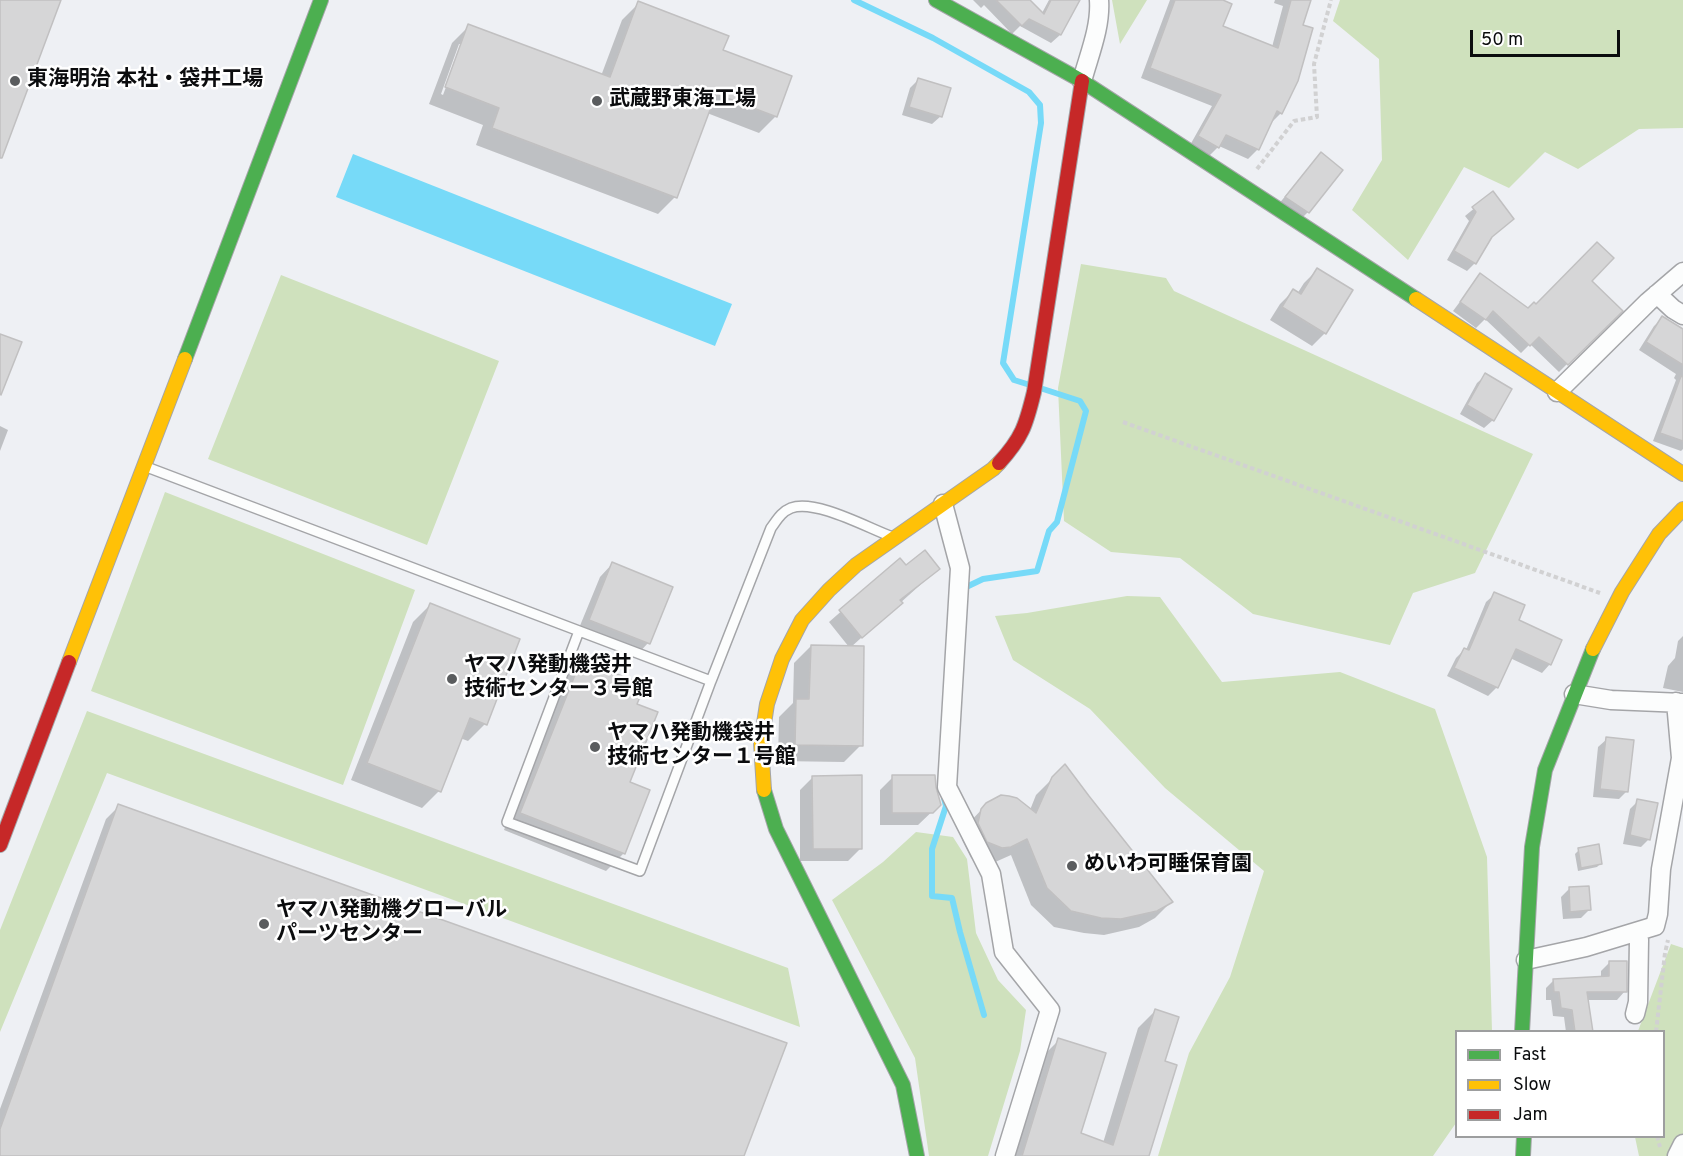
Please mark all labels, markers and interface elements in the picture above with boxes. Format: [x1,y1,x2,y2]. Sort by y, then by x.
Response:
scale bar [1473,18,1623,56]
text: 50 m [1481,29,1523,52]
place label: 東海明治 本社・袋井工場 [27,68,263,94]
marker: 東海明治 本社・袋井工場 [8,74,22,88]
place label: 武蔵野東海工場 [609,88,756,114]
marker: 武蔵野東海工場 [590,94,604,108]
place label: ヤマハ発動機袋井 技術センター３号館 [464,654,653,704]
marker: ヤマハ発動機袋井 技術センター３号館 [445,672,459,686]
place label: ヤマハ発動機袋井 技術センター１号館 [607,722,796,772]
marker: ヤマハ発動機袋井 技術センター１号館 [588,740,602,754]
place label: めいわ可睡保育園 [1084,853,1252,879]
marker: めいわ可睡保育園 [1065,859,1079,873]
place label: ヤマハ発動機グローバル パーツセンター [276,899,507,949]
marker: ヤマハ発動機グローバル パーツセンター [257,917,271,931]
legend [1455,1030,1665,1138]
text: Fast [1513,1044,1546,1067]
text: Slow [1513,1074,1551,1097]
text: Jam [1513,1104,1548,1127]

